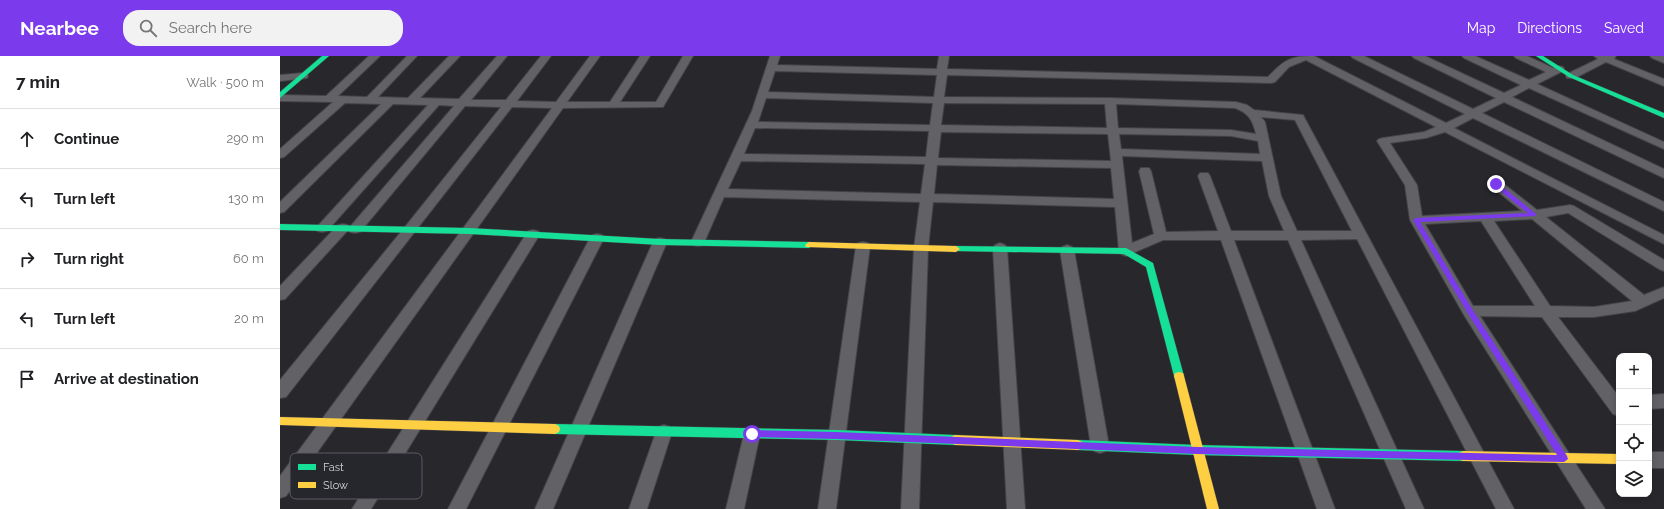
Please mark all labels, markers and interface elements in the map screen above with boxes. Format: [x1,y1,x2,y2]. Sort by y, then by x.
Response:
search box [123,10,403,46]
text: Nearbee [20,17,99,39]
icon: search [137,17,159,39]
text: Search here [169,19,252,37]
text: Map [1467,20,1495,36]
text: Directions [1517,20,1582,36]
text: Saved [1604,20,1644,36]
text: 7 min [16,72,60,92]
text: Walk · 500 m [186,75,264,90]
icon: ahead [16,128,38,150]
text: Continue [54,130,119,148]
text: 290 m [226,131,264,146]
route end [1487,175,1505,193]
icon: left [16,188,38,210]
text: Turn left [54,190,115,208]
text: 130 m [228,191,264,206]
icon: right [16,248,38,270]
text: Turn right [54,250,124,268]
text: 60 m [233,251,264,266]
icon: left [16,308,38,330]
text: Turn left [54,310,115,328]
text: 20 m [234,311,264,326]
map controls [1616,353,1652,497]
button: + [1616,353,1652,389]
icon: arrive [16,368,38,390]
text: Arrive at destination [54,370,199,388]
button: − [1616,389,1652,425]
route start [743,425,761,443]
button: locate [1616,425,1652,461]
legend [290,453,422,499]
text: Fast [323,461,344,474]
button: layers [1616,461,1652,497]
text: Slow [323,479,348,492]

